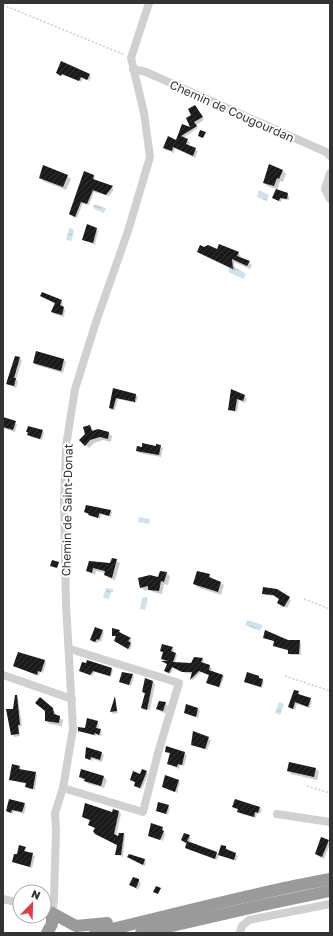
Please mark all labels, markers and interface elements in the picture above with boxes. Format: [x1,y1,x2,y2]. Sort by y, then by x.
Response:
street label: Chemin de Cougourdan [167,77,297,145]
street label: Chemin de Saint-Donat [58,443,76,576]
north arrow [12,884,52,924]
text: N [30,887,42,902]

